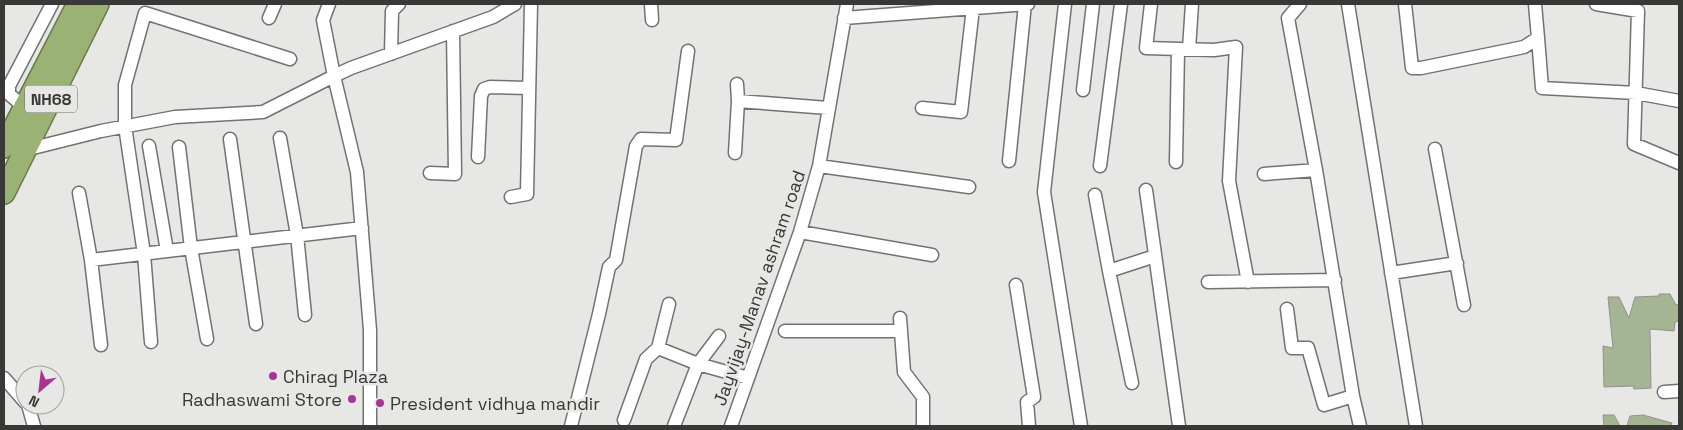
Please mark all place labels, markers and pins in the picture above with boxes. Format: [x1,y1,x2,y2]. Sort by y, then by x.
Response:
place label: Chirag Plaza [283,365,388,388]
marker: Chirag Plaza [267,370,279,382]
place label: Radhaswami Store [182,388,342,411]
place label: President vidhya mandir [390,392,600,415]
marker: Radhaswami Store [346,393,358,405]
marker: President vidhya mandir [374,397,386,409]

